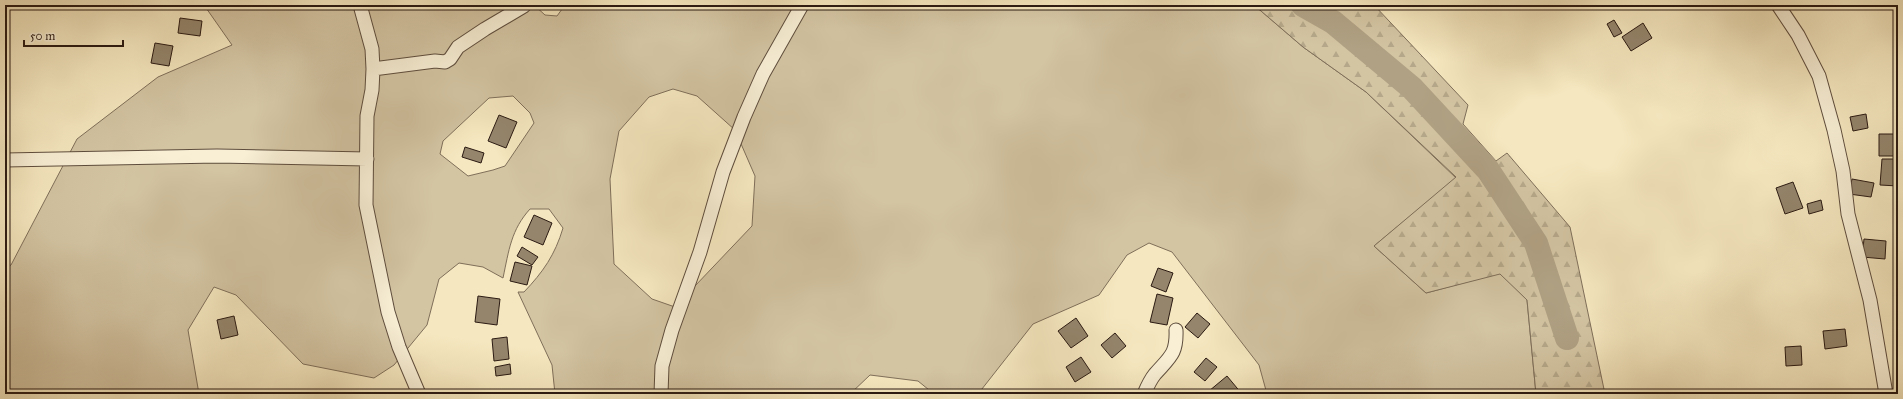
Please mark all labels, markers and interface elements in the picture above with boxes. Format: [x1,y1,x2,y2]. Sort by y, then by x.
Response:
scale bar [24,22,123,48]
text: 50 m [30,29,55,43]

